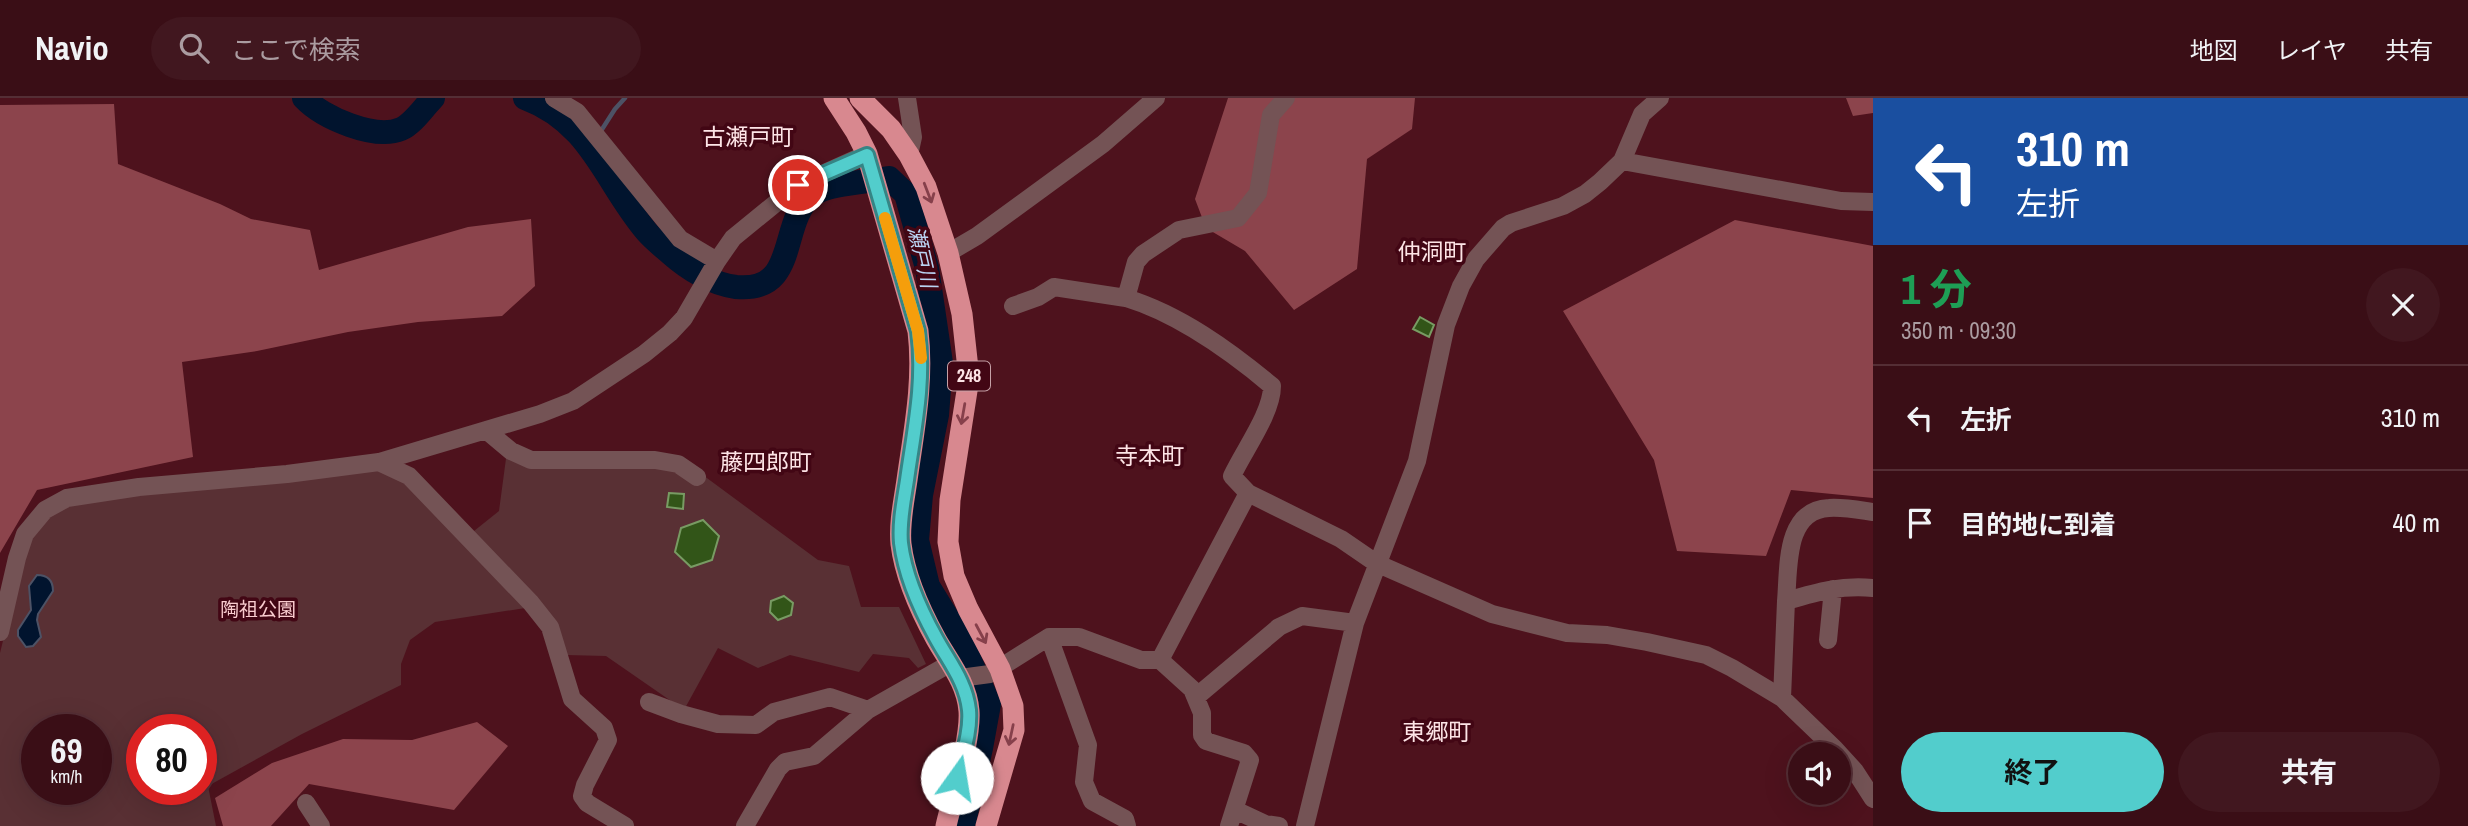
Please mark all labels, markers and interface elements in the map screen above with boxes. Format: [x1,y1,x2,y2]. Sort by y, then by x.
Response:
search box [151,17,641,80]
text: Navio [35,26,109,70]
icon: search [175,29,213,67]
text: ここで検索 [231,32,361,67]
text: 地図 [2190,34,2238,66]
text: レイヤ [2276,34,2347,66]
text: 共有 [2385,34,2433,66]
text: 310 m [2016,115,2130,181]
district label: 古瀬戸町 [702,121,794,152]
icon: left [1901,126,1992,217]
pin [768,155,828,215]
icon: arrive [779,166,817,204]
one-way arrow [922,181,935,203]
text: 左折 [2016,182,2080,225]
water label: 瀬戸川 [901,223,944,293]
district label: 仲洞町 [1398,236,1467,267]
text: 1 分 [1901,261,1972,317]
button: close [2366,268,2440,342]
text: 350 m · 09:30 [1901,315,2016,346]
road number: 248 [948,362,990,390]
icon: left [1901,399,1939,437]
text: 310 m [2381,400,2440,435]
one-way arrow [956,402,969,425]
text: 左折 [1960,402,2012,437]
district label: 寺本町 [1116,440,1185,471]
district label: 藤四郎町 [720,446,812,477]
icon: arrive [1901,504,1939,542]
text: 40 m [2393,505,2440,540]
text: 目的地に到着 [1960,507,2116,542]
park label: 陶祖公園 [220,596,296,622]
one-way arrow [975,623,988,644]
speed limit sign: 80 [126,714,217,805]
district label: 東郷町 [1403,716,1472,747]
one-way arrow [1004,723,1017,746]
text: 69 [51,727,82,774]
button: 終了 [1901,732,2164,812]
button: 共有 [2178,732,2440,812]
position arrow [920,741,994,815]
map controls [1788,742,1851,805]
button: sound [1788,742,1851,805]
text: km/h [51,764,83,789]

